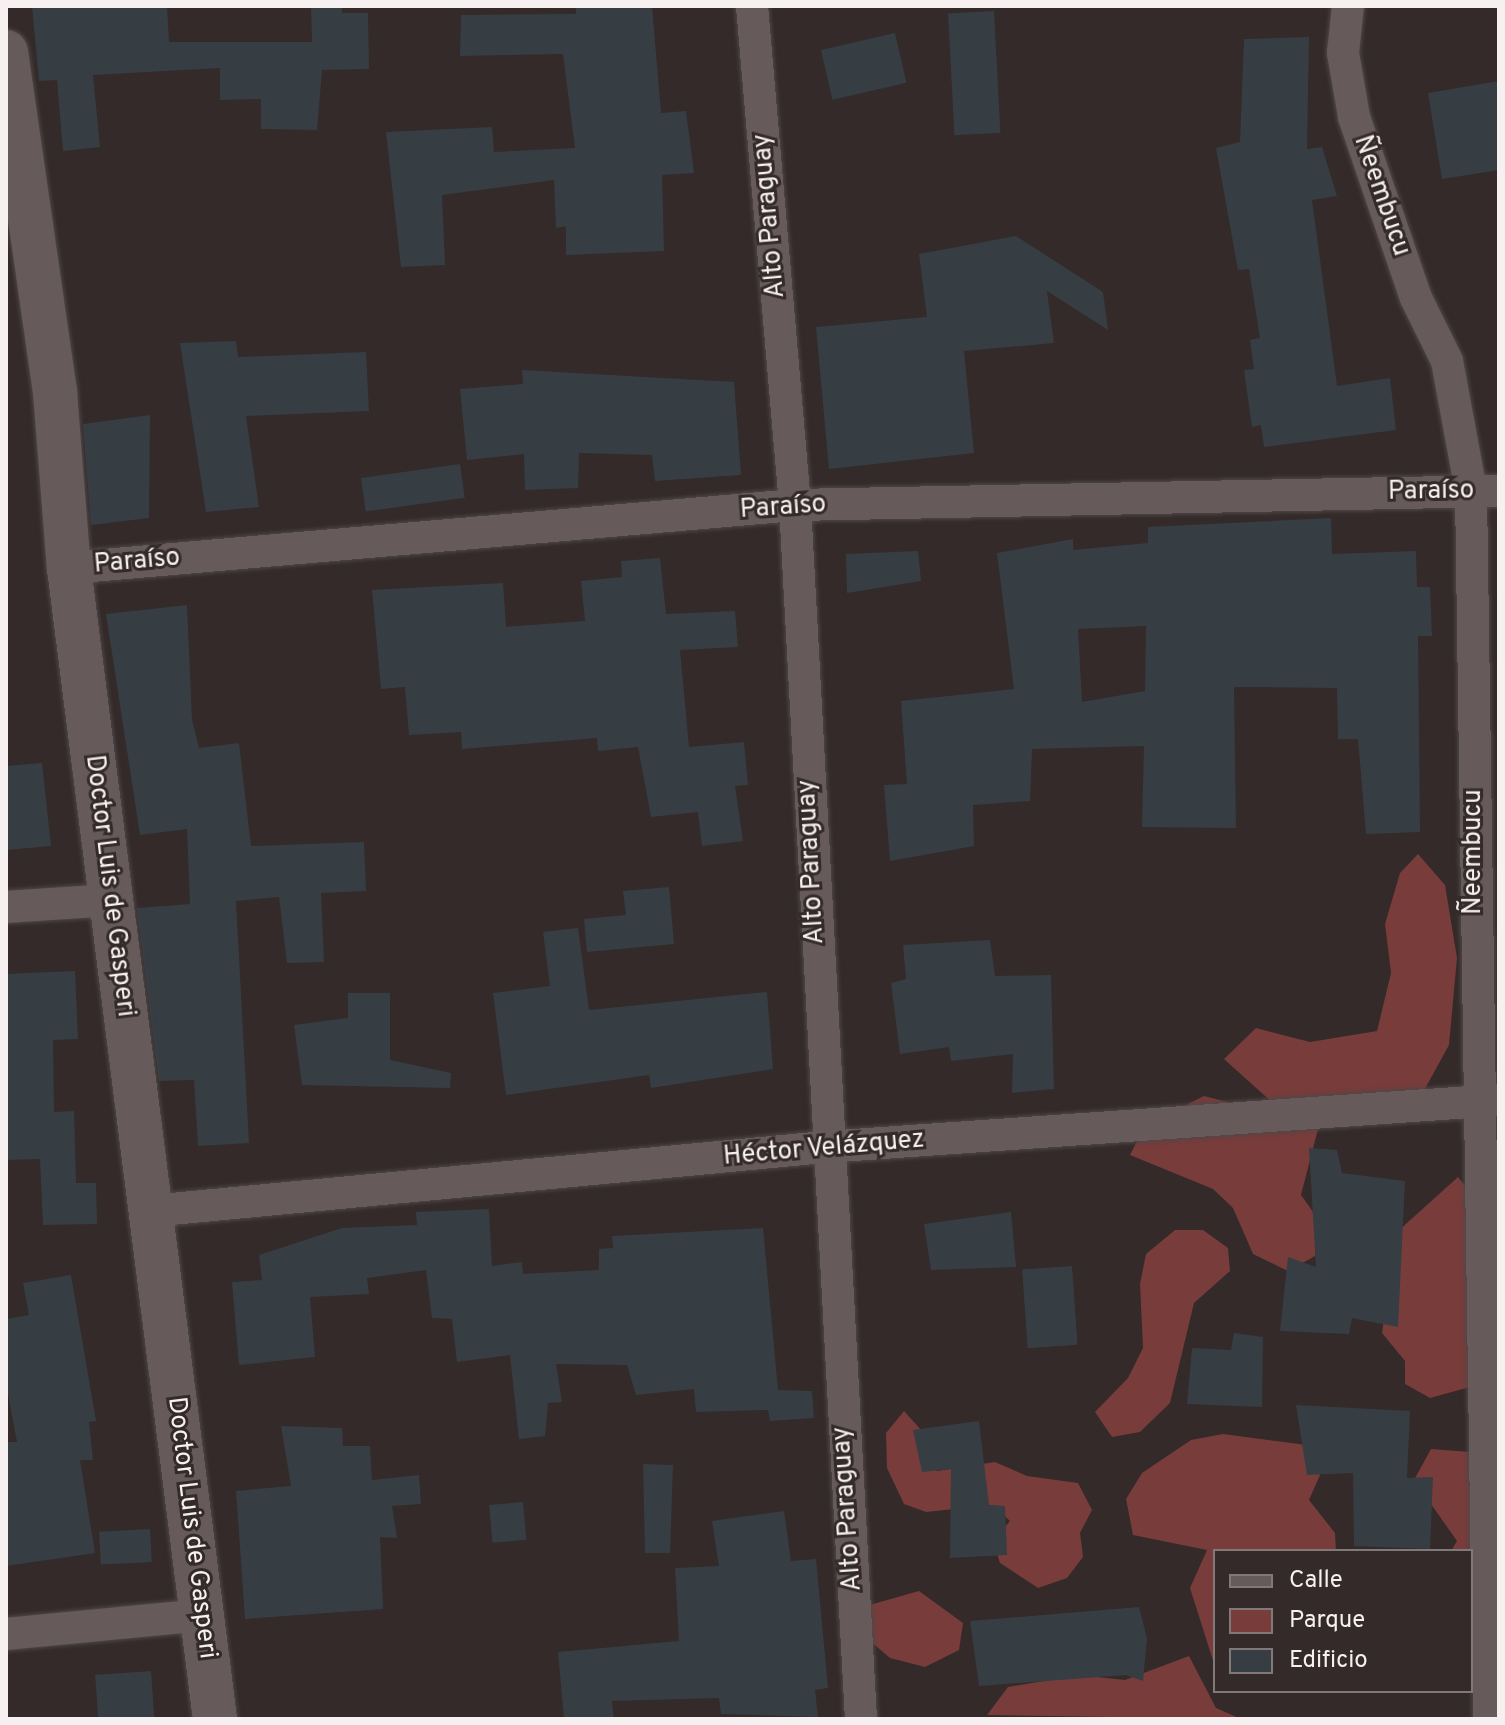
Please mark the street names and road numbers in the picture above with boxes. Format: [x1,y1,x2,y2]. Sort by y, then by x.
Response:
street label: Alto Paraguay [747,132,793,300]
street label: Ñeembucu [1346,132,1416,260]
street label: Paraíso [1388,476,1474,508]
street label: Paraíso [739,489,827,527]
street label: Paraíso [93,543,181,581]
street label: Doctor Luis de Gasperi [77,753,141,1019]
street label: Alto Paraguay [792,779,832,945]
street label: Ñeembucu [1458,789,1490,915]
street label: Héctor Velázquez [722,1125,926,1173]
street label: Doctor Luis de Gasperi [159,1395,223,1661]
street label: Alto Paraguay [827,1426,869,1592]

